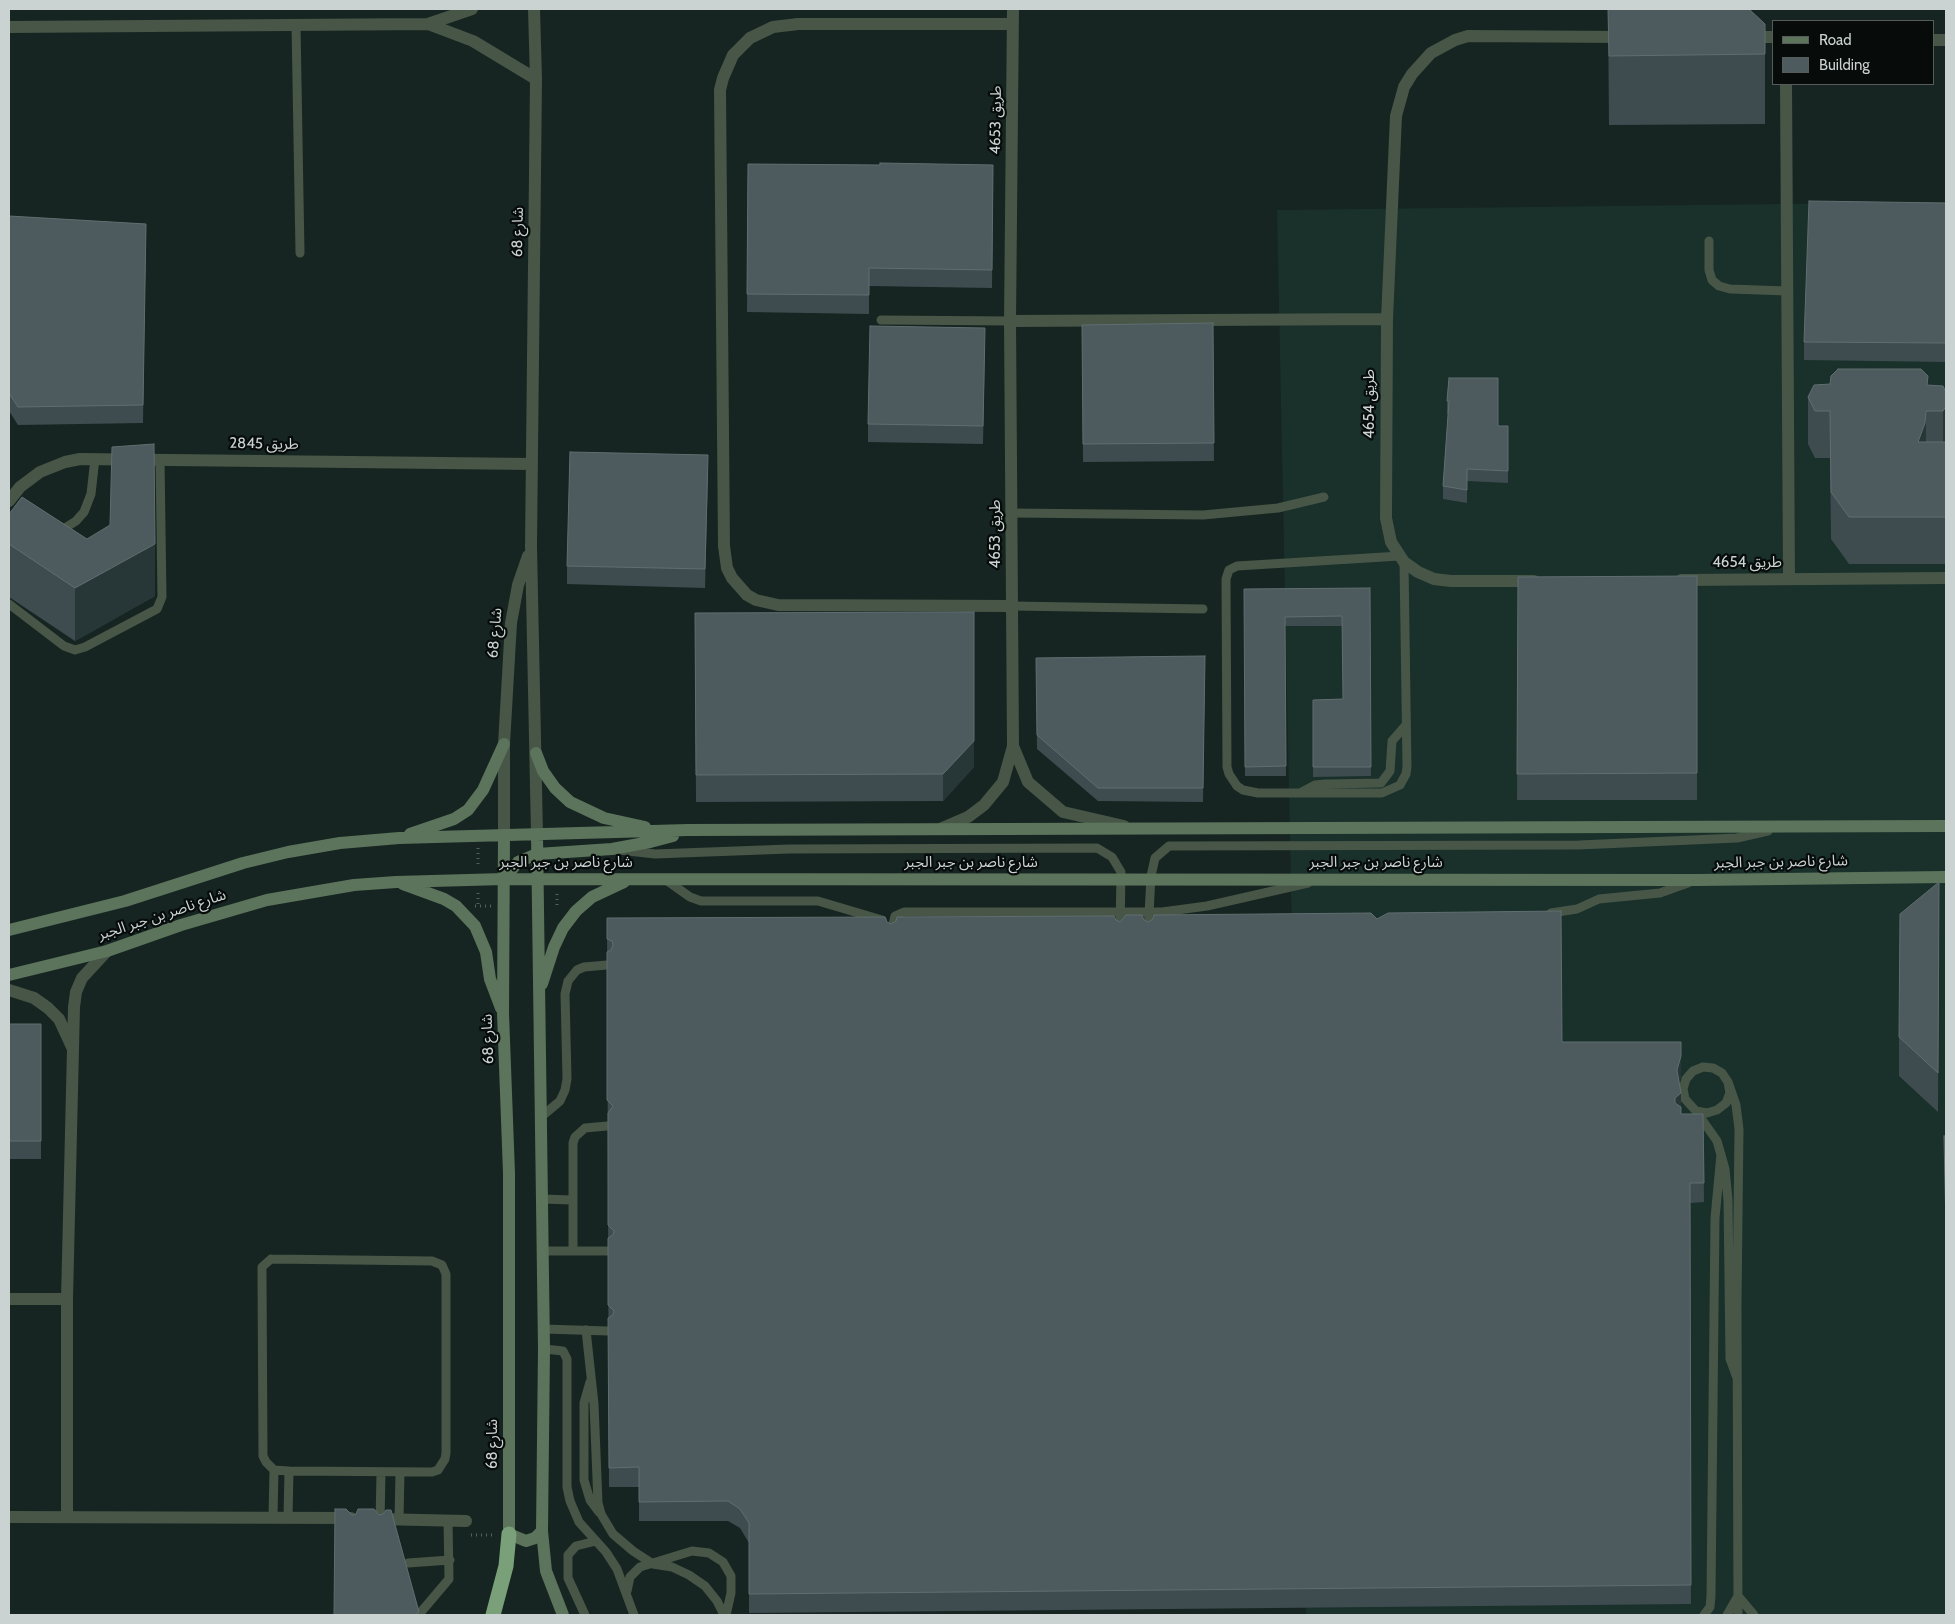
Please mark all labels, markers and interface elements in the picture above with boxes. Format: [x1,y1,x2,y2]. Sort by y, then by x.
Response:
legend [1772,20,1935,85]
text: Road [1819,31,1852,49]
text: Building [1819,56,1870,74]
street label: طريق 4653 [986,85,1006,155]
street label: شارع 68 [509,207,527,257]
street label: طريق 4654 [1361,369,1379,439]
street label: طريق 2845 [229,434,299,454]
street label: طريق 4653 [987,499,1005,569]
street label: طريق 4654 [1712,554,1782,572]
street label: شارع 68 [484,607,506,659]
street label: شارع ناصر بن جبر الجبر [1714,852,1848,872]
street label: شارع ناصر بن جبر الجبر [499,854,633,872]
street label: شارع ناصر بن جبر الجبر [904,854,1038,872]
street label: شارع ناصر بن جبر الجبر [1309,854,1443,872]
street label: شارع ناصر بن جبر الجبر [96,886,228,944]
street label: شارع 68 [478,1014,498,1064]
street label: شارع 68 [484,1419,502,1469]

